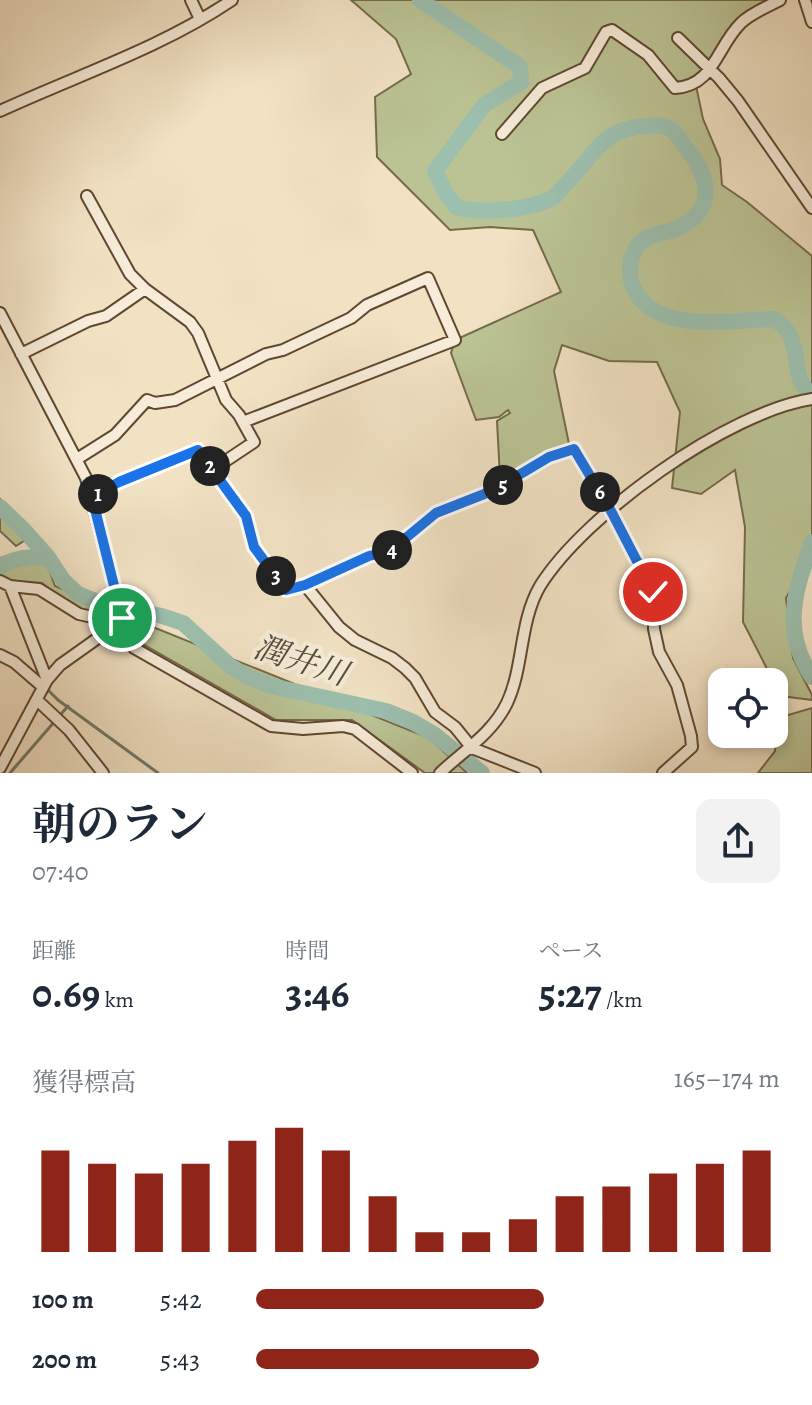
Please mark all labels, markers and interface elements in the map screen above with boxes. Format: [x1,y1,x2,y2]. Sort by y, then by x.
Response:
pin: 2 [190,446,230,486]
text: 2 [205,451,215,481]
pin: 5 [483,465,523,505]
text: 5 [498,470,508,500]
pin: 6 [580,472,620,512]
pin: 1 [78,474,118,514]
text: 6 [595,477,605,507]
text: 1 [94,479,102,509]
pin: 4 [372,530,412,570]
text: 4 [387,535,397,565]
pin: 3 [256,556,296,596]
pin [619,558,687,626]
text: 3 [271,561,281,591]
icon: check [631,570,675,614]
pin [88,584,156,652]
icon: arrive [100,596,144,640]
water label: 潤井川 [249,624,356,697]
map controls [708,668,788,748]
button: locate [708,668,788,748]
text: 朝のラン [32,794,208,854]
button: share [696,799,780,883]
text: 07:40 [32,854,89,889]
text: 距離 [32,936,76,966]
text: 時間 [285,936,329,966]
text: ペース [539,936,604,966]
text: 0.69 [32,966,100,1021]
text: 3:46 [285,966,350,1021]
text: 5:27 [539,966,602,1021]
text: km [100,985,134,1015]
text: /km [602,985,643,1015]
text: 165–174 m [674,1061,780,1096]
text: 獲得標高 [32,1065,136,1100]
text: 100 m [32,1282,94,1317]
text: 5:42 [160,1282,202,1317]
text: 200 m [32,1342,97,1377]
text: 5:43 [160,1342,200,1377]

